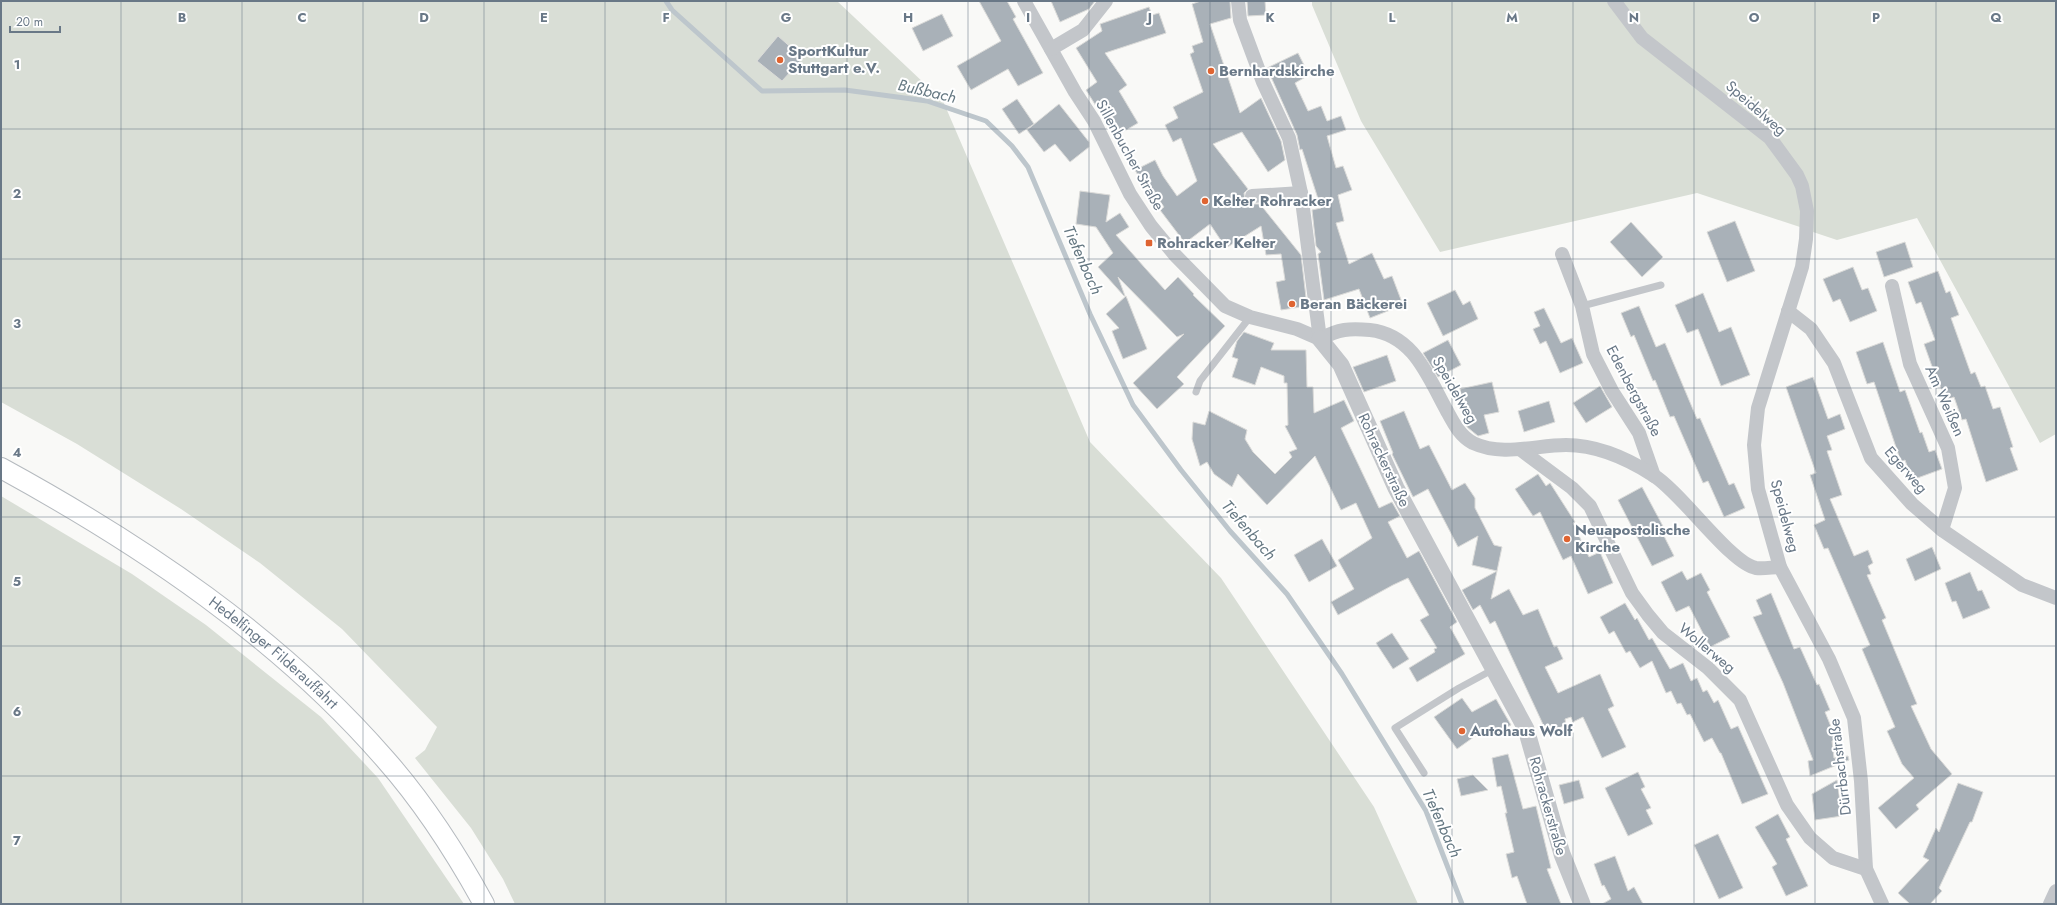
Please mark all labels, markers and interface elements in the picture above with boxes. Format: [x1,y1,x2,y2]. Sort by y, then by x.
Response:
scale bar [10,8,60,34]
text: B [178,8,187,27]
text: C [297,8,307,27]
text: D [419,8,429,27]
text: E [540,8,548,27]
text: F [662,8,670,27]
text: G [781,8,792,27]
text: H [903,8,913,27]
text: I [1026,8,1030,27]
text: J [1145,8,1152,27]
text: K [1265,8,1275,27]
text: L [1389,8,1396,27]
text: M [1506,8,1518,27]
text: N [1629,8,1639,27]
text: O [1749,8,1760,27]
text: P [1872,8,1880,27]
text: Q [1990,8,2002,27]
text: 20 m [16,13,43,31]
place label: SportKultur Stuttgart e.V. [788,40,880,79]
text: 1 [14,55,20,74]
marker: SportKultur Stuttgart e.V. [775,55,785,65]
place label: Bernhardskirche [1219,60,1335,82]
marker: Bernhardskirche [1206,66,1216,76]
water label: Bußbach [896,73,958,109]
street label: Speidelweg [1721,75,1791,141]
street label: Sillenbucher Straße [1090,96,1170,215]
text: 2 [13,184,21,203]
place label: Kelter Rohracker [1213,190,1332,212]
marker: Kelter Rohracker [1200,196,1210,206]
water label: Tiefenbach [1058,222,1108,298]
place label: Rohracker Kelter [1157,232,1276,254]
marker: Rohracker Kelter [1144,238,1154,248]
place label: Beran Bäckerei [1300,293,1407,315]
marker: Beran Bäckerei [1287,299,1297,309]
text: 3 [13,314,21,333]
street label: Edenbergstraße [1601,342,1667,441]
street label: Speidelweg [1427,352,1483,428]
street label: Am Weißen [1920,362,1970,440]
street label: Rohrackerstraße [1353,409,1416,511]
street label: Egerweg [1879,442,1933,498]
text: 4 [12,443,22,462]
street label: Speidelweg [1765,477,1805,555]
water label: Tiefenbach [1216,495,1282,565]
place label: Neuapostolische Kirche [1575,519,1691,558]
marker: Neuapostolische Kirche [1562,534,1572,544]
text: 5 [13,572,21,591]
street label: Hedelfinger Filderauffahrt [204,591,344,714]
street label: Wollerweg [1674,618,1740,678]
text: 6 [13,702,22,721]
street label: Dürrbachstraße [1823,717,1857,817]
place label: Autohaus Wolf [1469,720,1573,742]
marker: Autohaus Wolf [1457,726,1467,736]
street label: Rohrackerstraße [1523,754,1573,858]
water label: Tiefenbach [1417,785,1467,861]
text: 7 [13,831,21,850]

